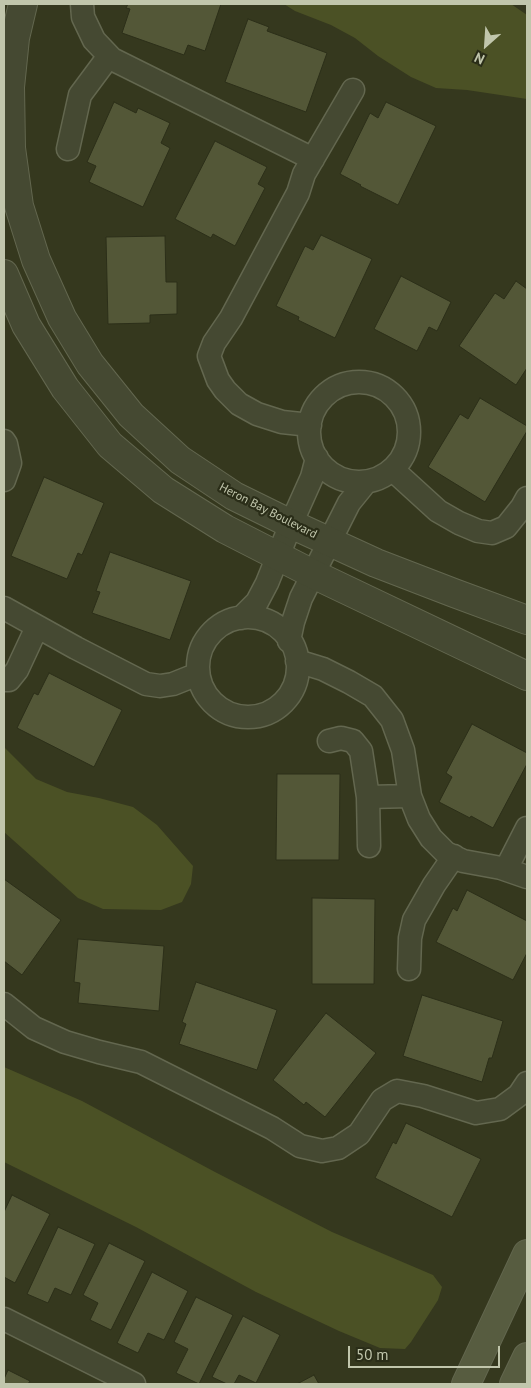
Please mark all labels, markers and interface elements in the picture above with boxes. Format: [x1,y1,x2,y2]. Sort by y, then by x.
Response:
north arrow [461,20,511,70]
text: N [471,48,488,69]
street label: Heron Bay Boulevard [217,480,319,542]
scale bar [351,1336,504,1368]
text: 50 m [356,1345,389,1364]

